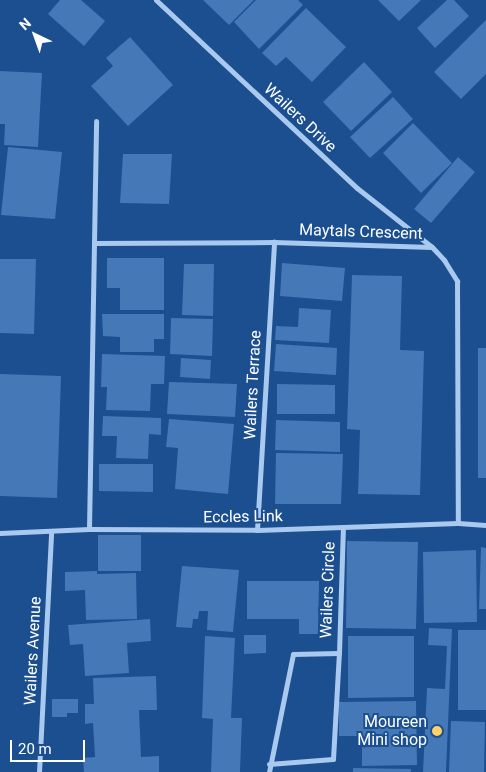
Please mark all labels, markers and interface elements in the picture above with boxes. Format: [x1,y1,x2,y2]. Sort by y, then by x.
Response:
north arrow [10,10,60,60]
text: N [16,15,34,33]
street label: Wailers Drive [260,79,340,157]
street label: Maytals Crescent [299,220,423,244]
street label: Wailers Terrace [241,330,265,440]
street label: Eccles Link [203,507,283,527]
street label: Wailers Circle [317,541,339,639]
street label: Wailers Avenue [21,596,45,706]
place label: Moureen Mini shop [357,712,427,750]
marker: Moureen Mini shop [431,725,443,737]
scale bar [12,730,88,762]
text: 20 m [18,740,52,758]

